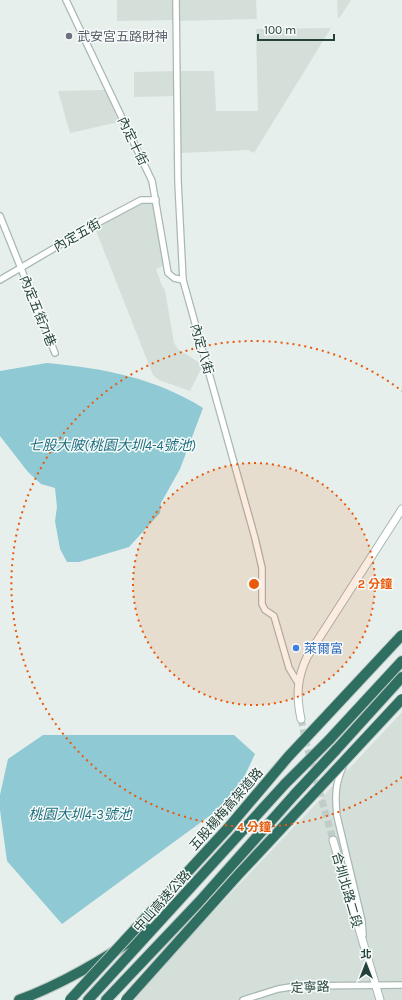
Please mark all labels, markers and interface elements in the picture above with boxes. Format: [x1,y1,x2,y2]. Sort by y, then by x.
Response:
scale bar [258,16,334,42]
text: 100 m [264,23,296,37]
place label: 武安宮五路財神 [77,29,168,44]
marker: 武安宮五路財神 [64,31,74,41]
street label: 內定十街 [115,114,151,168]
street label: 內定五街 [51,216,103,254]
street label: 內定五街71巷 [17,273,59,349]
street label: 內定八街 [188,322,216,376]
water label: 七股大陂(桃園大圳4-4號池) [28,437,196,454]
centre of rings [247,577,261,591]
text: 2 分鐘 [358,577,392,591]
place label: 萊爾富 [304,641,343,656]
marker: 萊爾富 [291,643,301,653]
street label: 五股楊梅高架道路 [186,765,266,853]
water label: 桃園大圳4-3號池 [29,806,133,823]
text: 4 分鐘 [237,820,271,834]
street label: 合圳北路二段 [329,850,365,930]
street label: 中山高速公路 [130,867,194,935]
north arrow [346,944,386,984]
text: 北 [361,948,372,961]
street label: 定寧路 [290,979,330,995]

